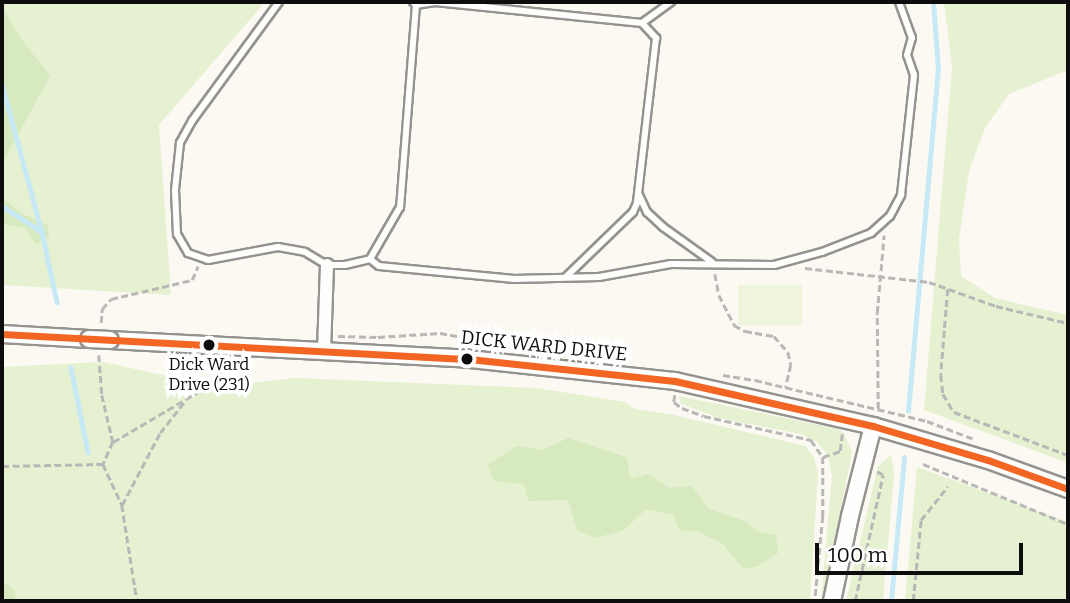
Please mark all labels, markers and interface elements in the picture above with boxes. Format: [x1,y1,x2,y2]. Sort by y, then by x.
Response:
street label: DICK WARD DRIVE [460,326,628,366]
marker: Dick Ward Drive (231) [202,338,216,352]
unlabelled marker [460,352,474,366]
place label: Dick Ward Drive (231) [168,355,250,395]
scale bar [818,530,1026,574]
text: 100 m [828,542,888,568]

